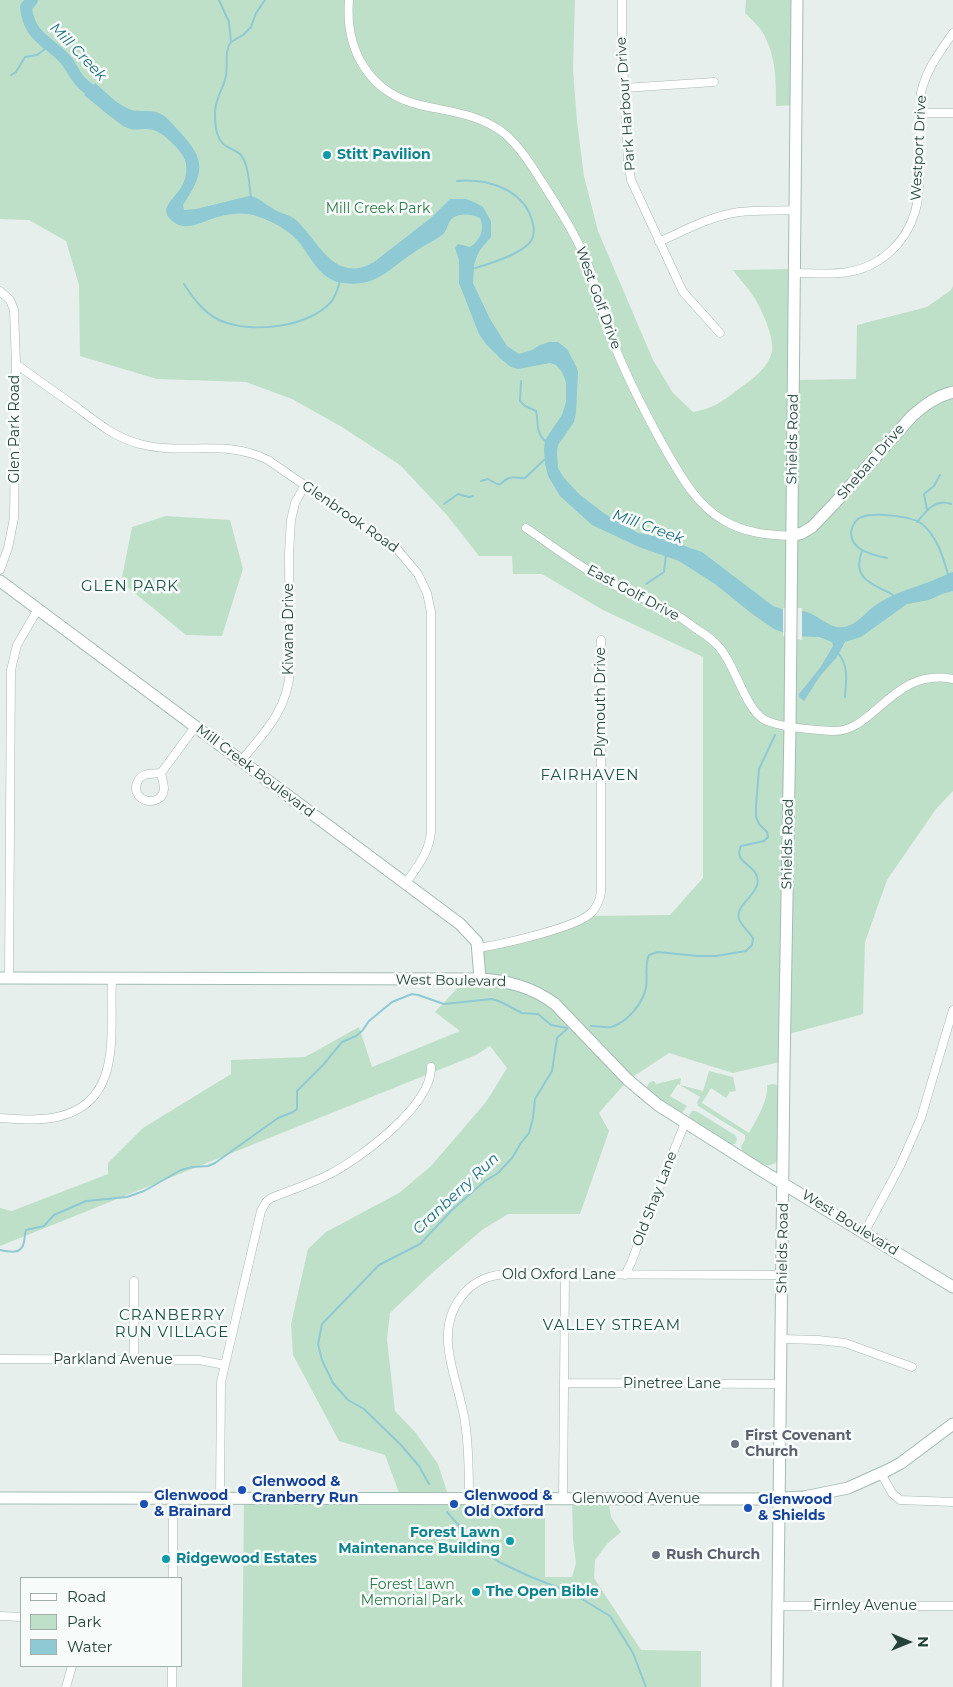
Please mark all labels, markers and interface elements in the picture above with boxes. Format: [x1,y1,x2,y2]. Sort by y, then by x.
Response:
water label: Mill Creek [46,19,110,85]
street label: Park Harbour Drive [613,36,639,172]
street label: Westport Drive [908,95,930,201]
place label: Stitt Pavilion [337,147,431,163]
marker: Stitt Pavilion [321,149,333,161]
park label: Mill Creek Park [326,201,430,217]
street label: West Golf Drive [572,244,624,352]
street label: Glen Park Road [7,375,23,483]
street label: Shields Road [784,394,802,484]
street label: Sheban Drive [834,421,908,503]
street label: Glenbrook Road [299,478,401,556]
water label: Mill Creek [610,506,686,548]
street label: East Golf Drive [584,562,682,624]
district label: GLEN PARK [80,578,180,596]
street label: Kiwana Drive [281,583,297,675]
street label: Plymouth Drive [593,647,609,757]
street label: Mill Creek Boulevard [192,721,318,821]
district label: FAIRHAVEN [539,767,641,785]
street label: Shields Road [779,799,797,889]
street label: West Boulevard [395,972,507,990]
street label: Old Shay Lane [629,1149,681,1249]
water label: Cranberry Run [409,1150,503,1238]
street label: West Boulevard [799,1187,901,1259]
street label: Shields Road [774,1203,792,1293]
street label: Old Oxford Lane [502,1267,616,1283]
district label: CRANBERRY RUN VILLAGE [113,1307,231,1342]
district label: VALLEY STREAM [541,1317,683,1335]
street label: Parkland Avenue [53,1352,173,1368]
street label: Pinetree Lane [623,1376,721,1392]
place label: First Covenant Church [745,1428,852,1460]
marker: First Covenant Church [729,1438,741,1450]
place label: Glenwood & Cranberry Run [252,1474,358,1506]
marker: Glenwood & Cranberry Run [236,1484,248,1496]
place label: Glenwood & Brainard [154,1488,231,1520]
place label: Glenwood & Old Oxford [464,1488,552,1520]
street label: Glenwood Avenue [572,1491,700,1507]
place label: Glenwood & Shields [758,1492,832,1524]
marker: Glenwood & Brainard [138,1498,150,1510]
marker: Glenwood & Old Oxford [448,1498,460,1510]
marker: Glenwood & Shields [742,1502,754,1514]
place label: Forest Lawn Maintenance Building [338,1525,500,1558]
marker: Forest Lawn Maintenance Building [504,1535,516,1547]
place label: Rush Church [666,1547,760,1563]
marker: Rush Church [650,1549,662,1561]
place label: Ridgewood Estates [176,1551,317,1567]
marker: Ridgewood Estates [160,1553,172,1565]
legend [20,1577,182,1667]
park label: Forest Lawn Memorial Park [361,1577,463,1610]
place label: The Open Bible [486,1584,599,1600]
marker: The Open Bible [470,1586,482,1598]
text: Road [67,1587,106,1606]
street label: Firnley Avenue [813,1598,917,1614]
text: Park [67,1612,101,1631]
north arrow [883,1617,933,1667]
text: N [914,1636,932,1648]
text: Water [67,1637,113,1656]

